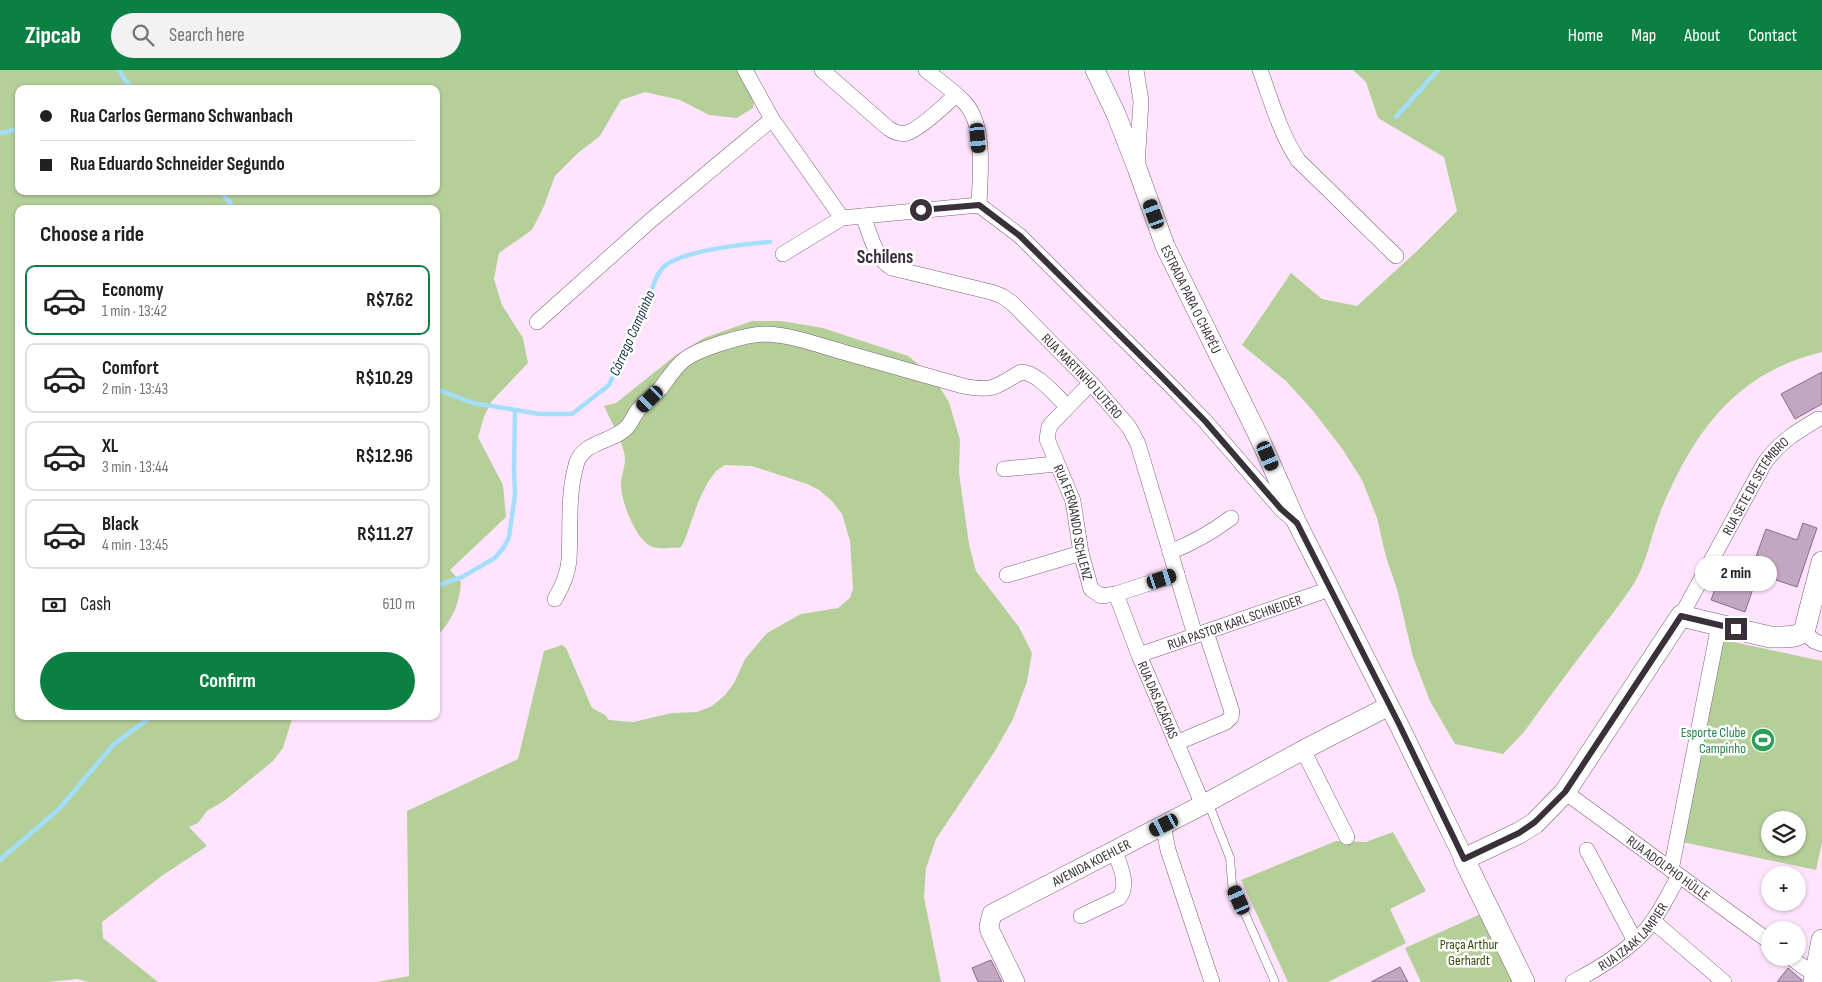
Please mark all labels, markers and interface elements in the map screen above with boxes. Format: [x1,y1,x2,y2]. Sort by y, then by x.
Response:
search box [111,13,461,58]
text: Zipcab [25,21,81,50]
icon: search [129,21,157,49]
text: Search here [169,24,245,47]
text: Home [1568,25,1603,46]
text: Map [1631,25,1656,46]
text: About [1684,25,1720,46]
text: Contact [1748,25,1797,46]
text: Rua Carlos Germano Schwanbach [70,105,293,128]
car [969,122,986,154]
text: Rua Eduardo Schneider Segundo [70,153,285,176]
car [1141,197,1166,231]
route start [910,199,932,221]
text: Choose a ride [40,221,144,248]
street label: ESTRADA PARA O CHAPÉU [1157,243,1225,357]
district label: Schilens [857,246,913,269]
icon: car [42,278,87,323]
text: Economy [102,279,164,302]
water label: Córrego Campinho [605,287,660,379]
text: R$7.62 [366,289,413,312]
text: 1 min · 13:42 [102,302,167,321]
street label: RUA MARTINHO LUTERO [1038,330,1126,422]
icon: car [42,356,87,401]
text: Comfort [102,357,159,380]
text: R$10.29 [356,367,413,390]
text: 2 min · 13:43 [102,380,168,399]
car [634,383,665,415]
street label: RUA SETE DE SETEMBRO [1719,433,1792,538]
icon: car [42,434,87,479]
text: XL [102,435,118,458]
car [1255,439,1280,473]
text: R$12.96 [356,445,413,468]
text: 3 min · 13:44 [102,458,168,477]
street label: RUA FERNANDO SCHLENZ [1050,462,1096,582]
icon: car [42,512,87,557]
text: Black [102,513,139,536]
text: R$11.27 [357,523,413,546]
text: 4 min · 13:45 [102,536,168,555]
callout: 2 min [1695,556,1777,592]
text: 2 min [1721,564,1751,583]
car [1145,567,1178,591]
icon: cash [40,591,68,619]
street label: RUA PASTOR KARL SCHNEIDER [1165,591,1305,654]
text: Cash [80,593,111,616]
text: 610 m [382,595,415,614]
route end [1725,618,1747,640]
button: Confirm [40,652,415,710]
street label: RUA DAS ACÁCIAS [1134,659,1182,741]
place label: Esporte Clube Campinho [1681,724,1746,757]
sports icon: Esporte Clube Campinho [1750,727,1776,753]
map controls [1761,811,1806,966]
button: layers [1761,811,1806,856]
car [1147,812,1180,838]
street label: RUA ADOLPHO HÜLLE [1623,832,1713,904]
street label: AVENIDA KOEHLER [1048,835,1134,891]
button: + [1761,866,1806,911]
car [1226,883,1251,917]
street label: RUA IZAAK LAMPIER [1595,899,1672,975]
button: − [1761,921,1806,966]
park label: Praça Arthur Gerhardt [1440,936,1498,969]

